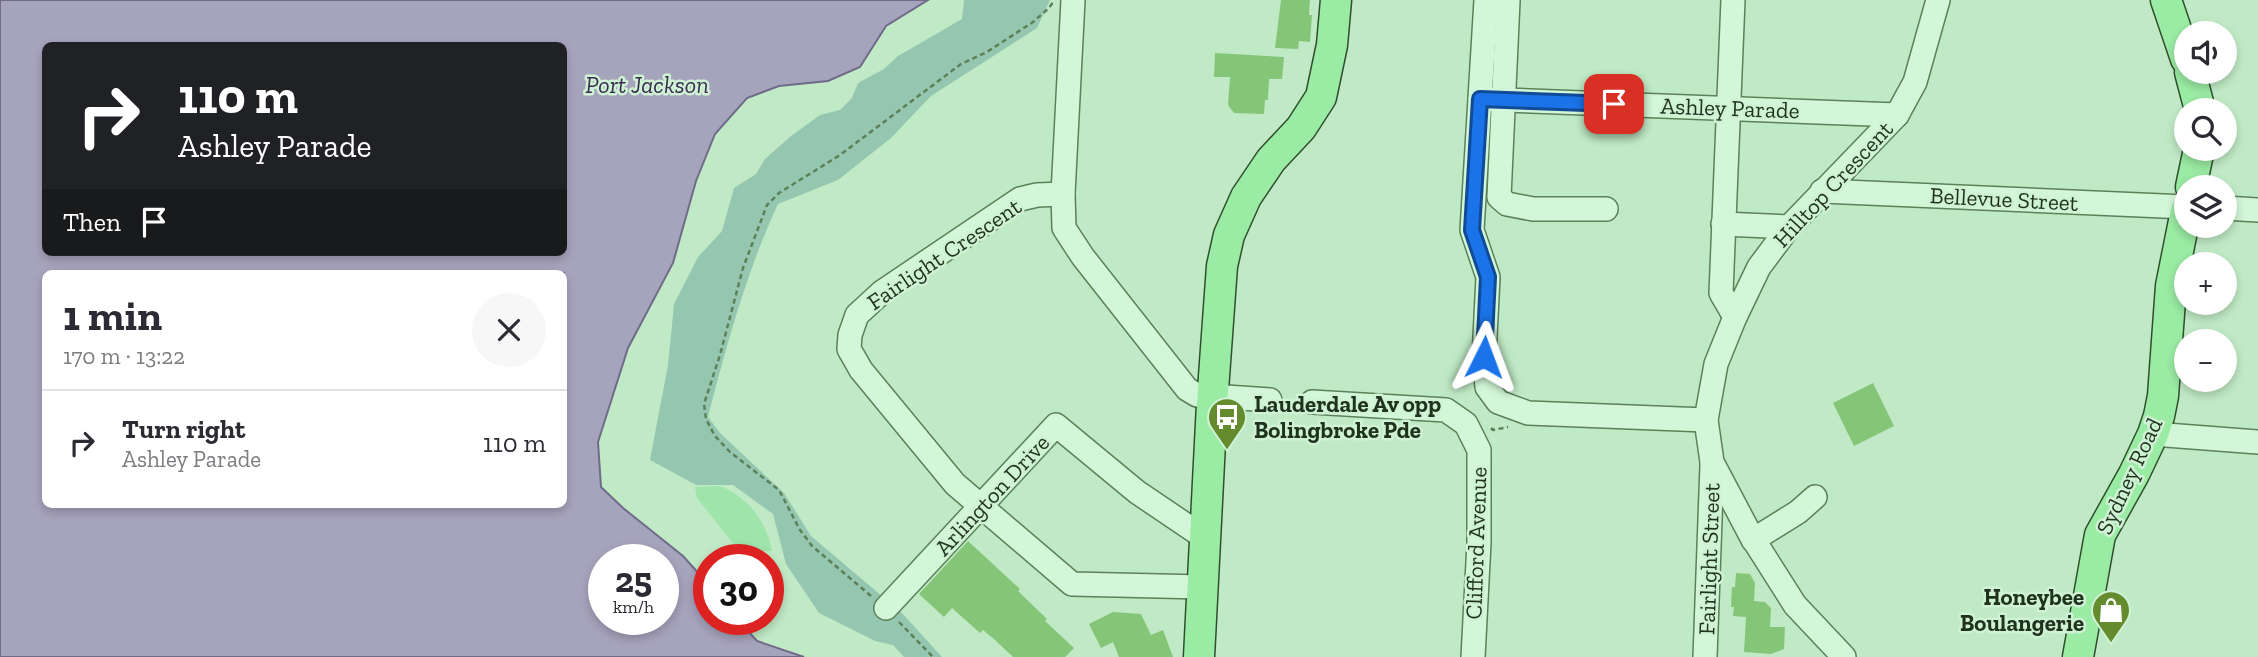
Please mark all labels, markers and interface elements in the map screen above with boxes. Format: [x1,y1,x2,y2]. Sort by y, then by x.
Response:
map controls [2174,21,2237,392]
button: sound [2174,21,2237,84]
text: 110 m [178,67,298,126]
icon: right [63,70,154,161]
water label: Port Jackson [585,70,709,99]
pin [1584,74,1644,134]
icon: arrive [1595,85,1633,123]
street label: Ashley Parade [1660,92,1800,124]
button: search [2174,98,2237,161]
street label: Hilltop Crescent [1767,115,1899,253]
text: Ashley Parade [178,127,372,165]
button: layers [2174,175,2237,238]
street label: Bellevue Street [1929,181,2079,217]
street label: Fairlight Crescent [862,192,1027,316]
icon: arrive [135,203,173,241]
text: Then [63,206,121,238]
button: + [2174,252,2237,315]
text: 1 min [63,290,162,341]
button: close [472,293,546,367]
position arrow [1447,320,1521,394]
button: − [2174,329,2237,392]
text: 170 m · 13:22 [63,342,185,370]
place label: Lauderdale Av opp Bolingbroke Pde [1254,390,1441,444]
bus stop icon: Lauderdale Av opp Bolingbroke Pde [1206,396,1248,451]
text: Turn right [122,413,245,445]
street label: Sydney Road [2090,413,2168,539]
icon: right [63,424,101,462]
text: 110 m [483,427,546,459]
street label: Arlington Drive [929,429,1055,561]
text: Ashley Parade [122,445,261,473]
street label: Clifford Avenue [1459,466,1493,620]
street label: Fairlight Street [1692,482,1726,635]
speed limit sign: 30 [693,544,784,635]
text: 25 [615,559,652,601]
place label: Honeybee Boulangerie [1960,583,2084,637]
shop icon: Honeybee Boulangerie [2090,589,2132,644]
text: km/h [613,596,654,618]

